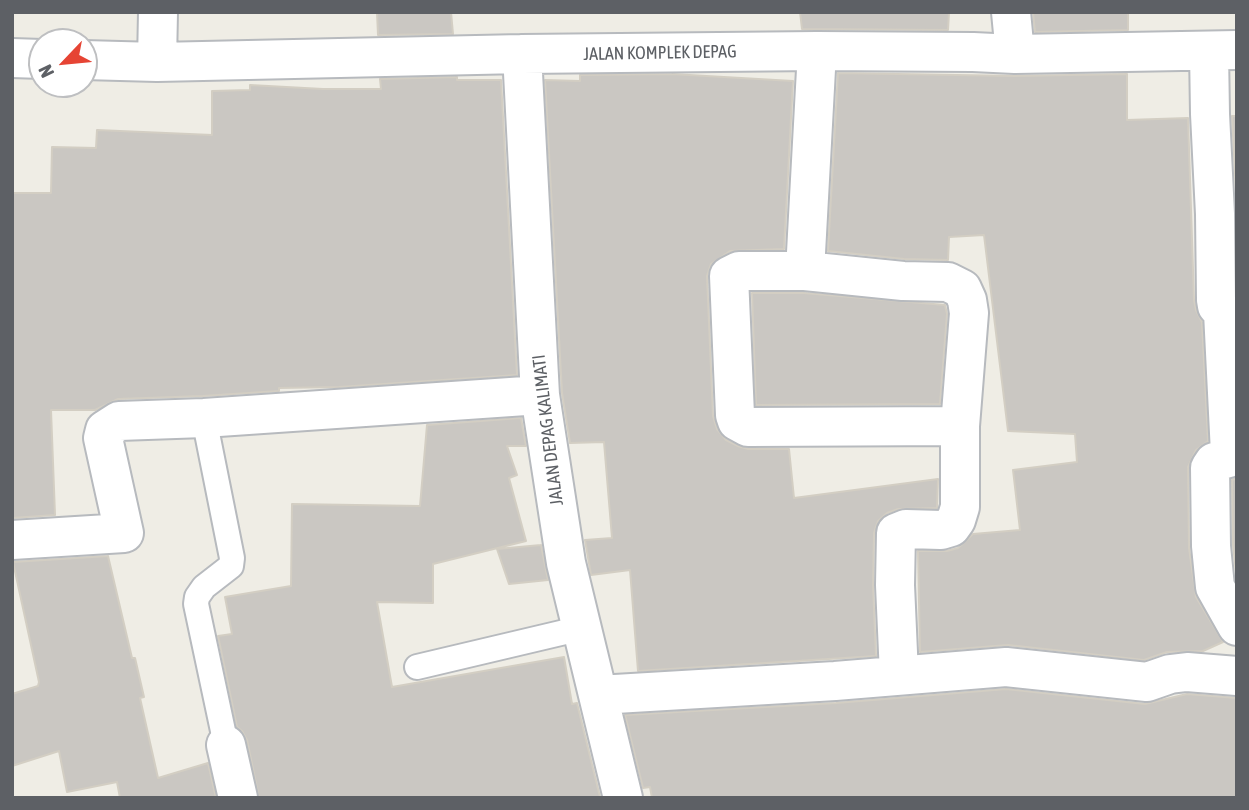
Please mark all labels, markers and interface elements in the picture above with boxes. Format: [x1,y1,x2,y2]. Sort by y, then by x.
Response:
north arrow [28,28,98,98]
street label: JALAN KOMPLEK DEPAG [583,41,737,65]
text: N [34,61,58,81]
street label: JALAN DEPAG KALIMATI [528,353,568,507]

